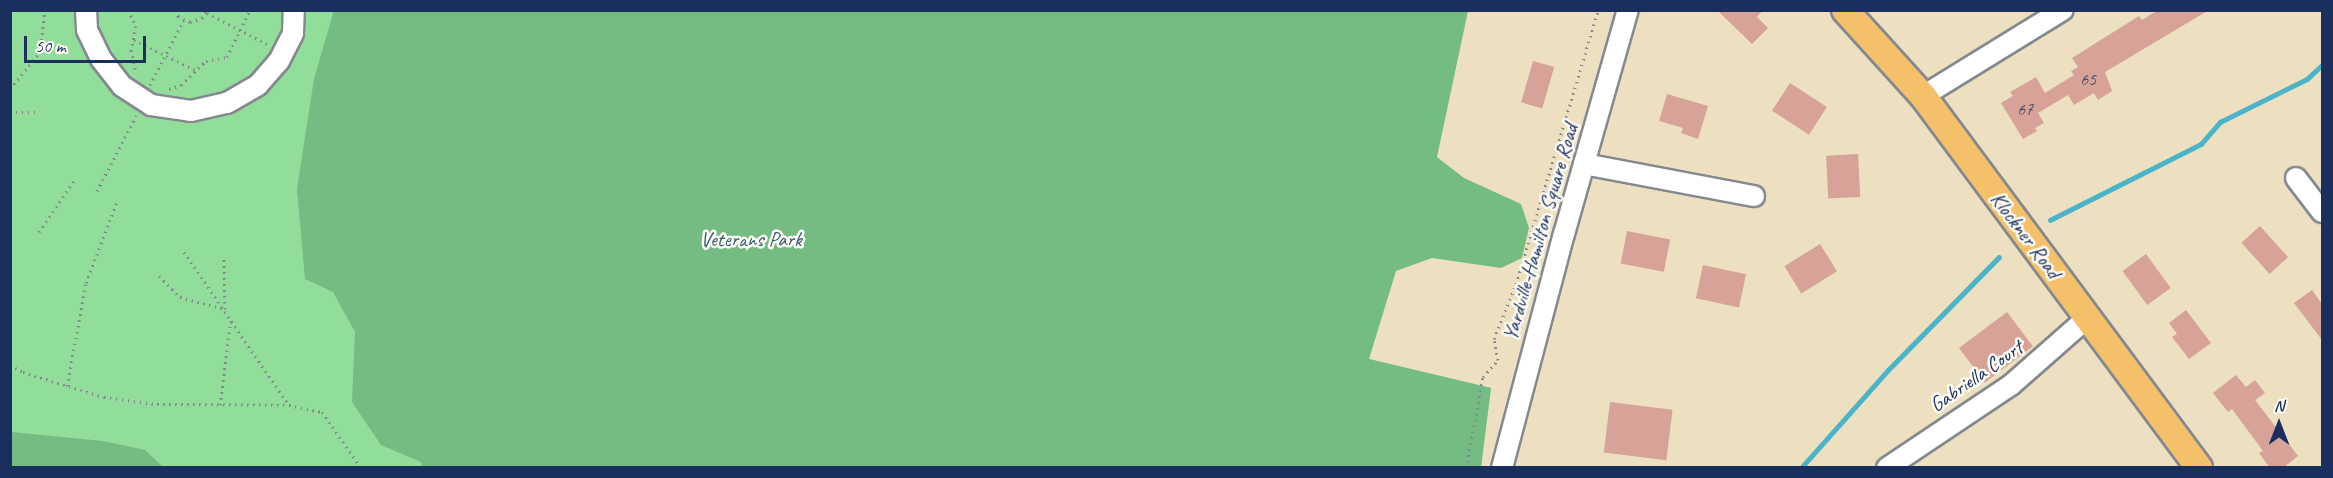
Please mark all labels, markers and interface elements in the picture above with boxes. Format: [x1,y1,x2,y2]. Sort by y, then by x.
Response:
scale bar [27,24,148,62]
text: 50 m [35,35,66,57]
house number: 65 [2080,68,2096,90]
house number: 67 [2017,98,2033,120]
street label: Yardville-Hamilton Square Road [1497,121,1583,343]
street label: Klockner Road [1986,187,2066,283]
park label: Veterans Park [700,226,802,252]
street label: Gabriella Court [1925,335,2027,417]
north arrow [2249,394,2309,454]
text: N [2274,396,2284,416]

